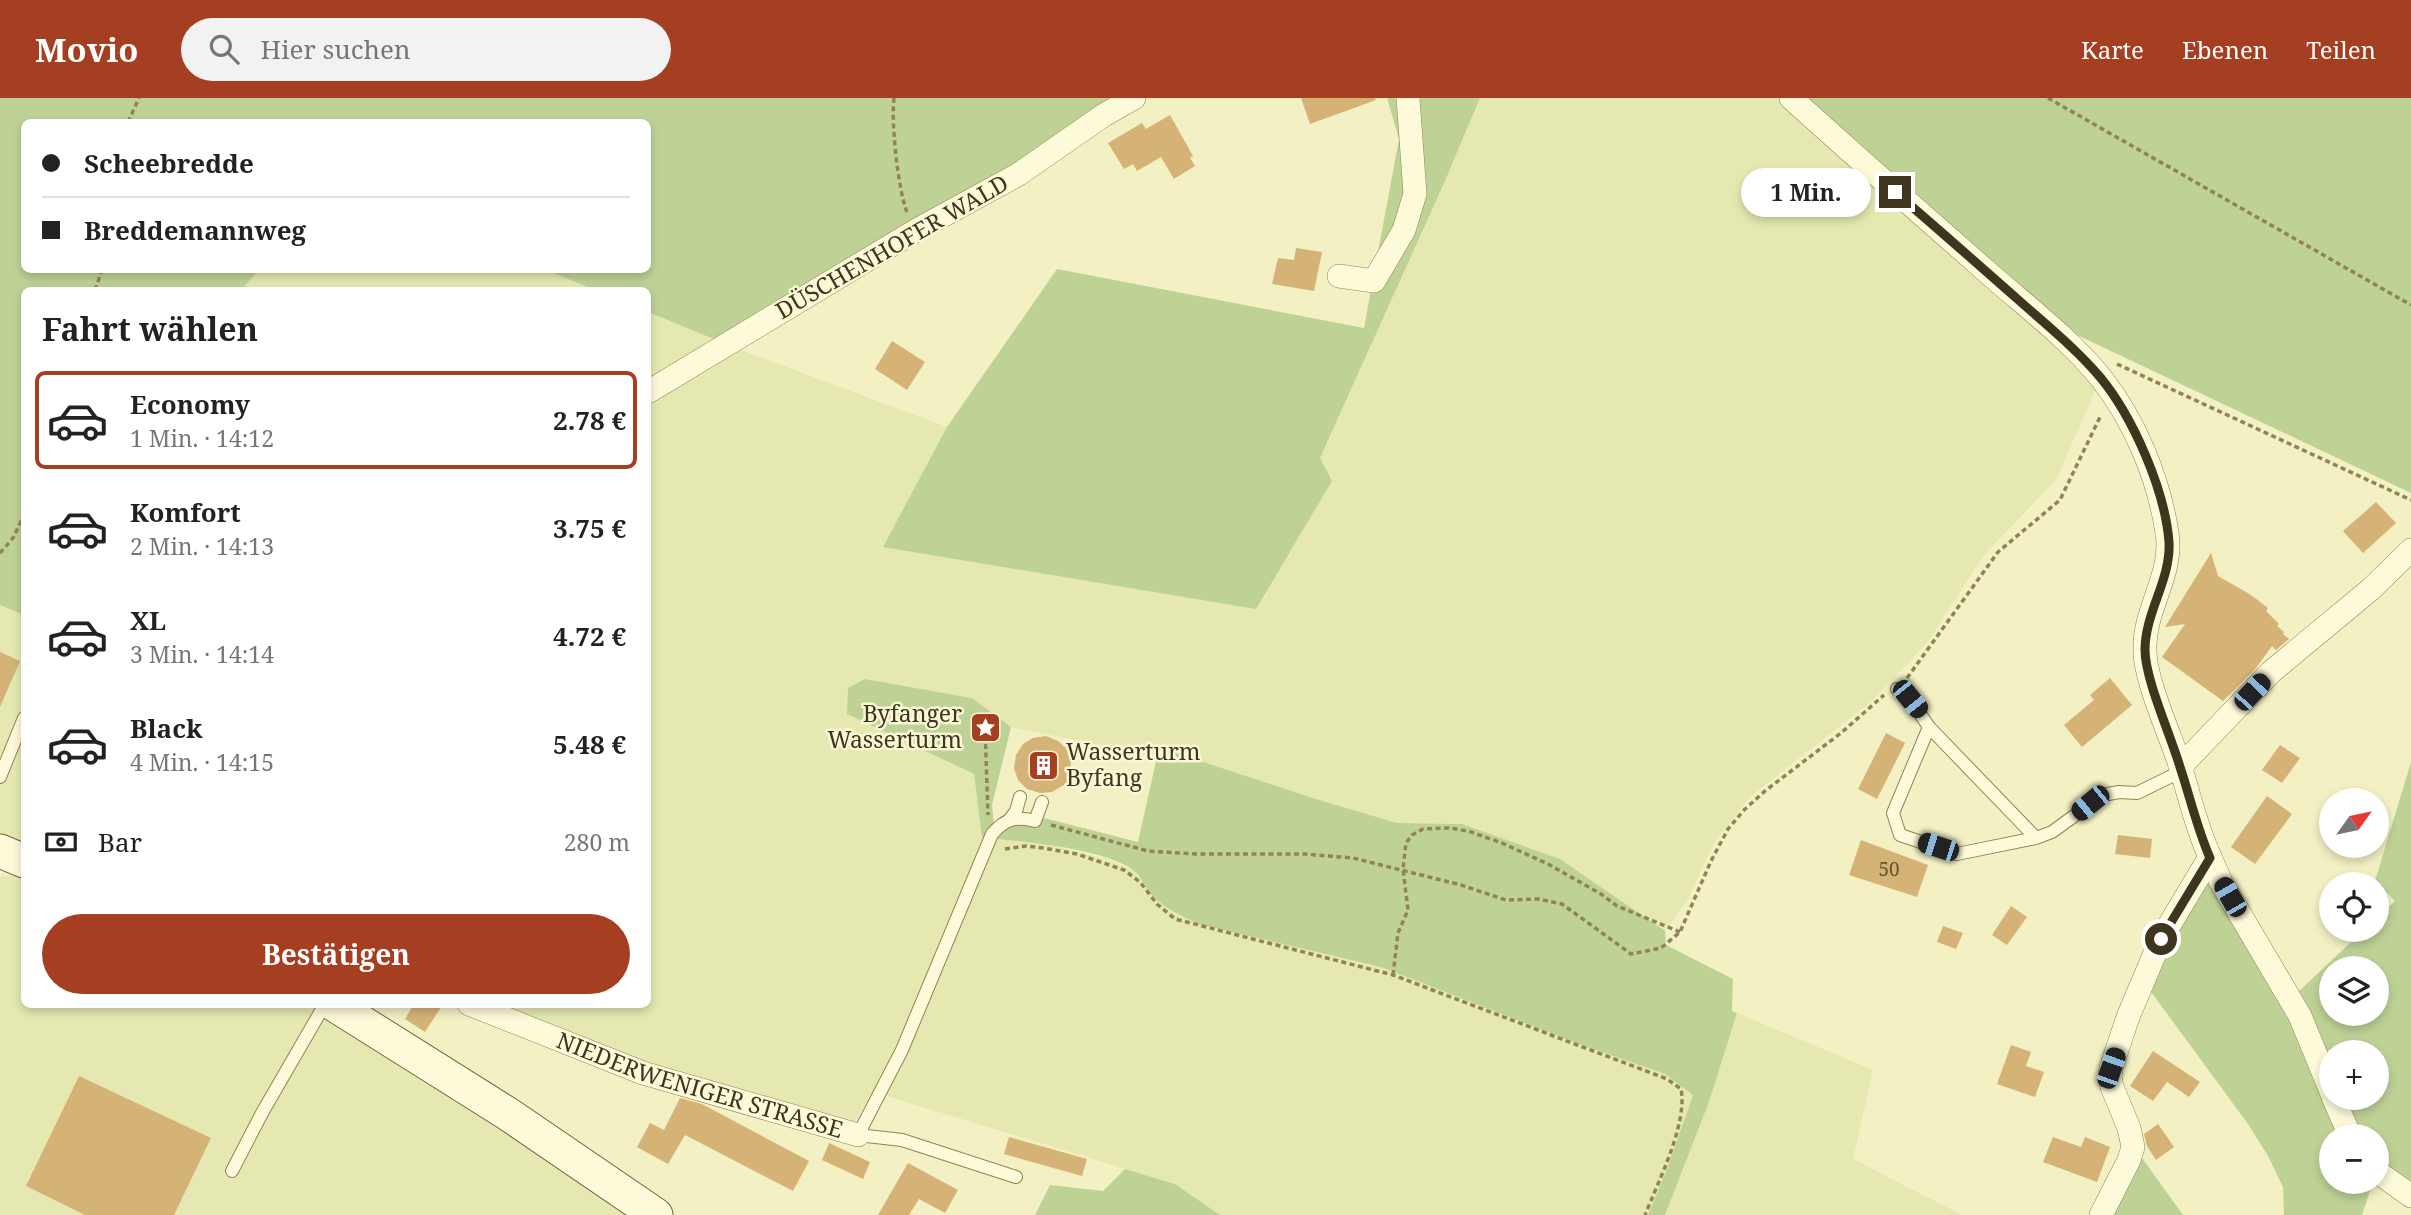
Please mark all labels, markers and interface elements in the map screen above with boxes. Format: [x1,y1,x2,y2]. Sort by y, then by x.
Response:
search box [181,18,671,81]
text: Movio [35,27,139,72]
icon: search [205,30,243,68]
text: Hier suchen [261,31,411,67]
text: Karte [2081,33,2144,66]
text: Ebenen [2182,33,2268,66]
text: Teilen [2306,33,2376,66]
text: Scheebredde [84,145,254,181]
street label: DÜSCHENHOFER WALD [769,166,1014,326]
callout: 1 Min. [1741,168,1870,217]
text: 1 Min. [1770,176,1842,208]
route end [1879,176,1911,208]
text: Breddemannweg [84,212,306,248]
text: Fahrt wählen [42,307,258,350]
text: Economy [130,386,250,422]
icon: car [46,389,109,452]
text: 2.78 € [553,402,626,438]
text: 1 Min. · 14:12 [130,422,274,454]
text: Komfort [130,494,241,530]
icon: car [46,497,109,560]
text: 3.75 € [553,510,626,546]
text: 2 Min. · 14:13 [130,530,274,562]
text: XL [130,602,166,638]
icon: car [46,605,109,668]
text: 4.72 € [553,618,626,654]
text: 3 Min. · 14:14 [130,638,274,670]
car [2230,669,2275,715]
car [1889,676,1932,722]
place label: Byfanger Wasserturm [827,697,962,755]
text: Black [130,710,203,746]
place icon: Byfanger Wasserturm [968,710,1002,744]
icon: car [46,713,109,776]
text: 5.48 € [553,726,626,762]
place label: Wasserturm Byfang [1066,735,1201,793]
text: 4 Min. · 14:15 [130,746,274,778]
building icon: Wasserturm Byfang [1026,748,1060,782]
car [2068,782,2113,824]
north arrow [2319,788,2389,858]
map controls [2319,788,2389,1194]
icon: cash [42,823,80,861]
text: Bar [98,824,142,860]
text: 280 m [564,826,630,858]
car [1915,831,1962,863]
house number: 50 [1878,856,1900,882]
button: locate [2319,872,2389,942]
car [2211,874,2250,920]
button: Bestätigen [42,914,630,994]
route start [2145,923,2177,955]
button: layers [2319,956,2389,1026]
street label: NIEDERWENIGER STRASSE [552,1023,847,1145]
button: + [2319,1040,2389,1110]
car [2095,1045,2128,1091]
button: − [2319,1124,2389,1194]

